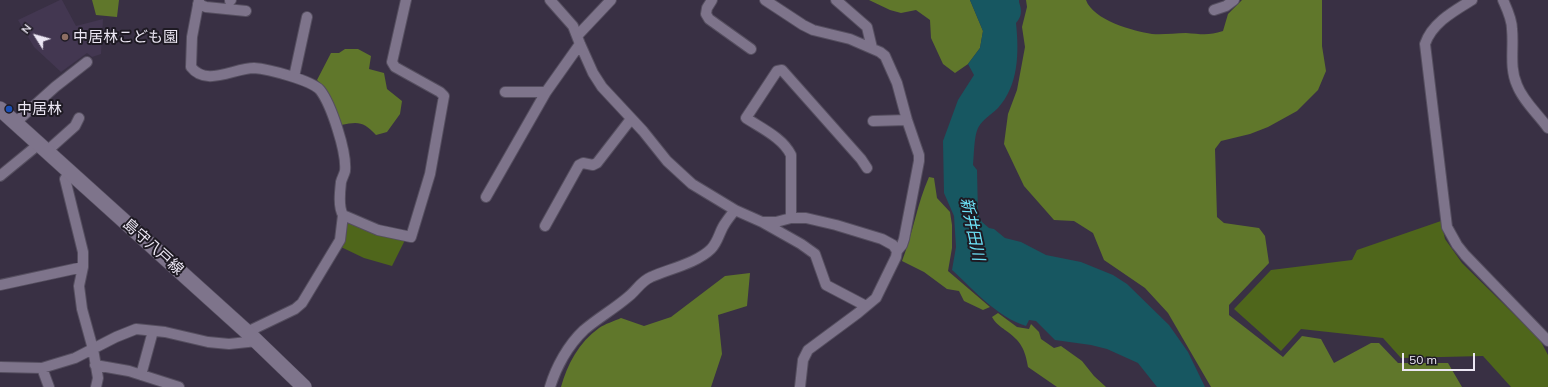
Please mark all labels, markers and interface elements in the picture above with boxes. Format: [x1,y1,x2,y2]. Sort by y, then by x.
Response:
north arrow [16,16,56,56]
text: N [18,21,35,36]
place label: 中居林こども園 [73,28,178,46]
marker: 中居林こども園 [60,32,70,42]
place label: 中居林 [17,100,62,118]
marker: 中居林 [4,104,14,114]
water label: 新井田川 [956,196,988,262]
street label: 島守八戸線 [119,215,187,279]
scale bar [1404,345,1477,371]
text: 50 m [1409,352,1437,367]

